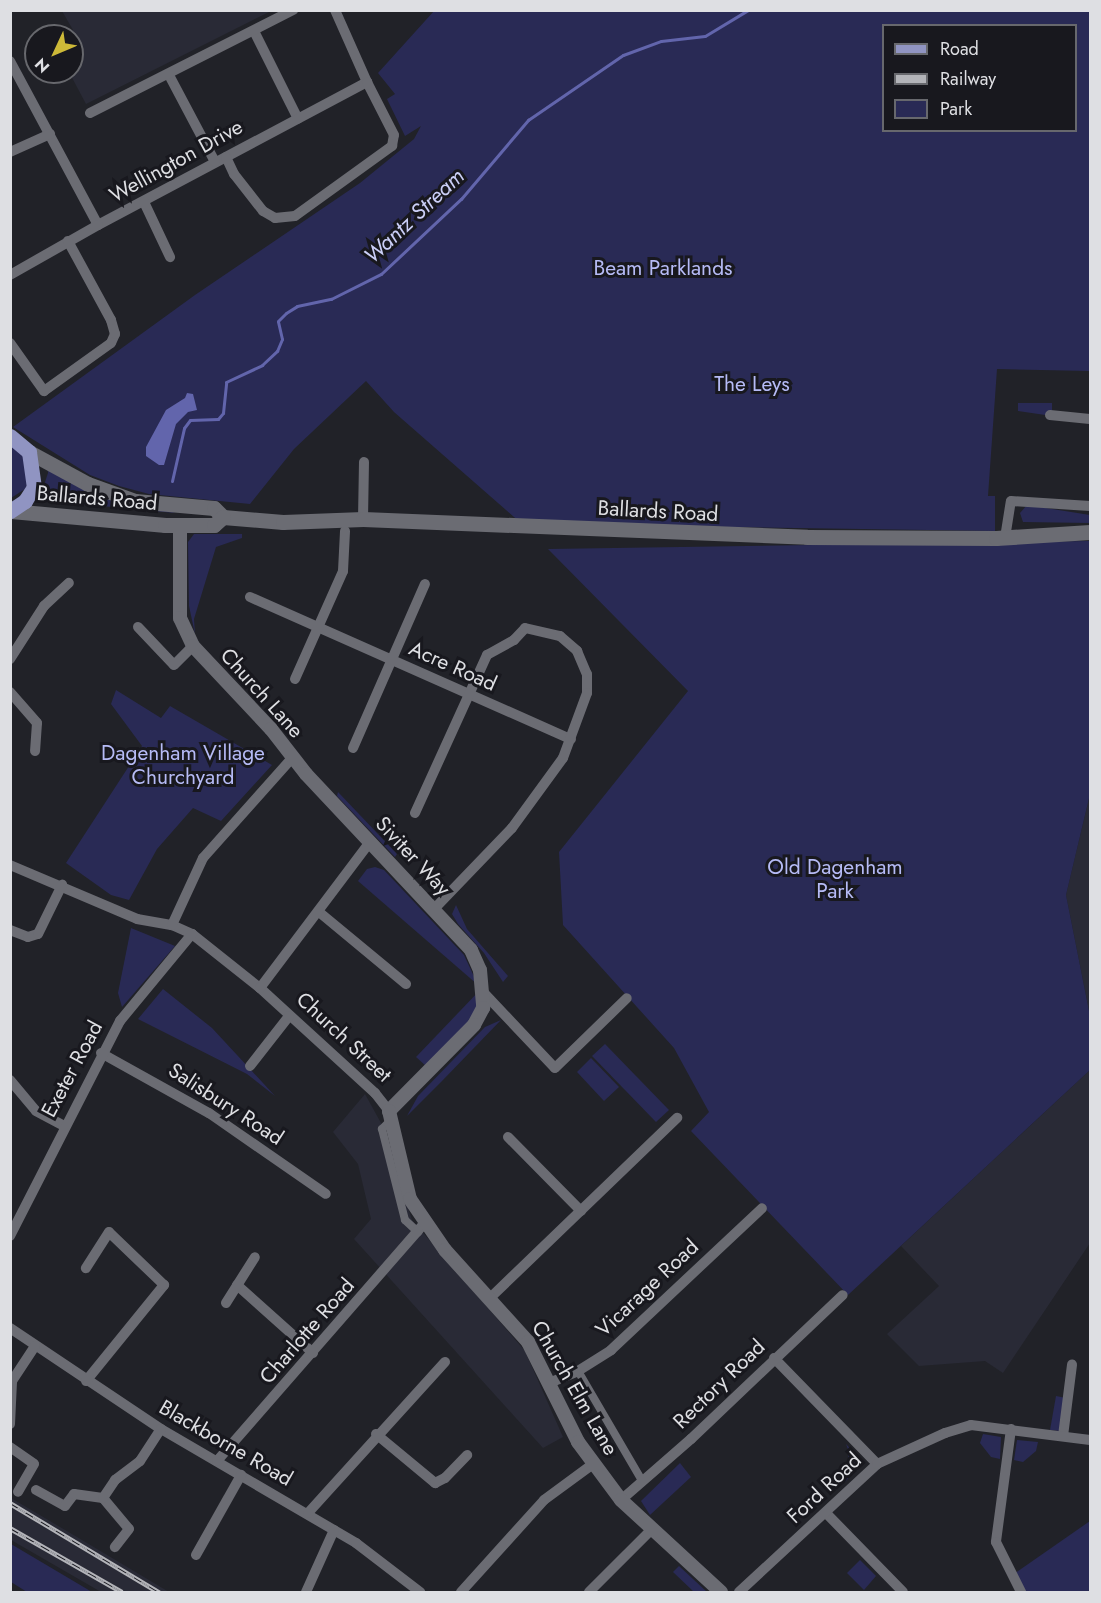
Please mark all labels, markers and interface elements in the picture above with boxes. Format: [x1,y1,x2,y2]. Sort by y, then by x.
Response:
north arrow [24,24,84,84]
legend [882,24,1077,132]
text: Road [940,36,979,62]
text: N [29,53,55,78]
text: Railway [940,66,996,92]
text: Park [940,96,972,122]
street label: Wellington Drive [105,114,247,208]
water label: Wantz Stream [358,163,470,269]
park label: Beam Parklands [593,255,733,281]
park label: The Leys [714,371,790,397]
street label: Ballards Road [36,480,158,516]
street label: Ballards Road [597,495,719,527]
street label: Acre Road [405,636,501,696]
street label: Church Lane [215,643,309,743]
park label: Dagenham Village Churchyard [101,740,265,790]
street label: Siviter Way [370,811,456,901]
park label: Old Dagenham Park [767,854,903,904]
street label: Church Street [291,987,397,1087]
street label: Exeter Road [36,1016,108,1122]
street label: Salisbury Road [164,1057,288,1151]
street label: Vicarage Road [590,1234,704,1342]
street label: Charlotte Road [254,1273,360,1389]
street label: Church Elm Lane [526,1316,624,1460]
street label: Rectory Road [668,1334,770,1434]
street label: Blackborne Road [155,1395,297,1491]
street label: Ford Road [782,1447,866,1529]

